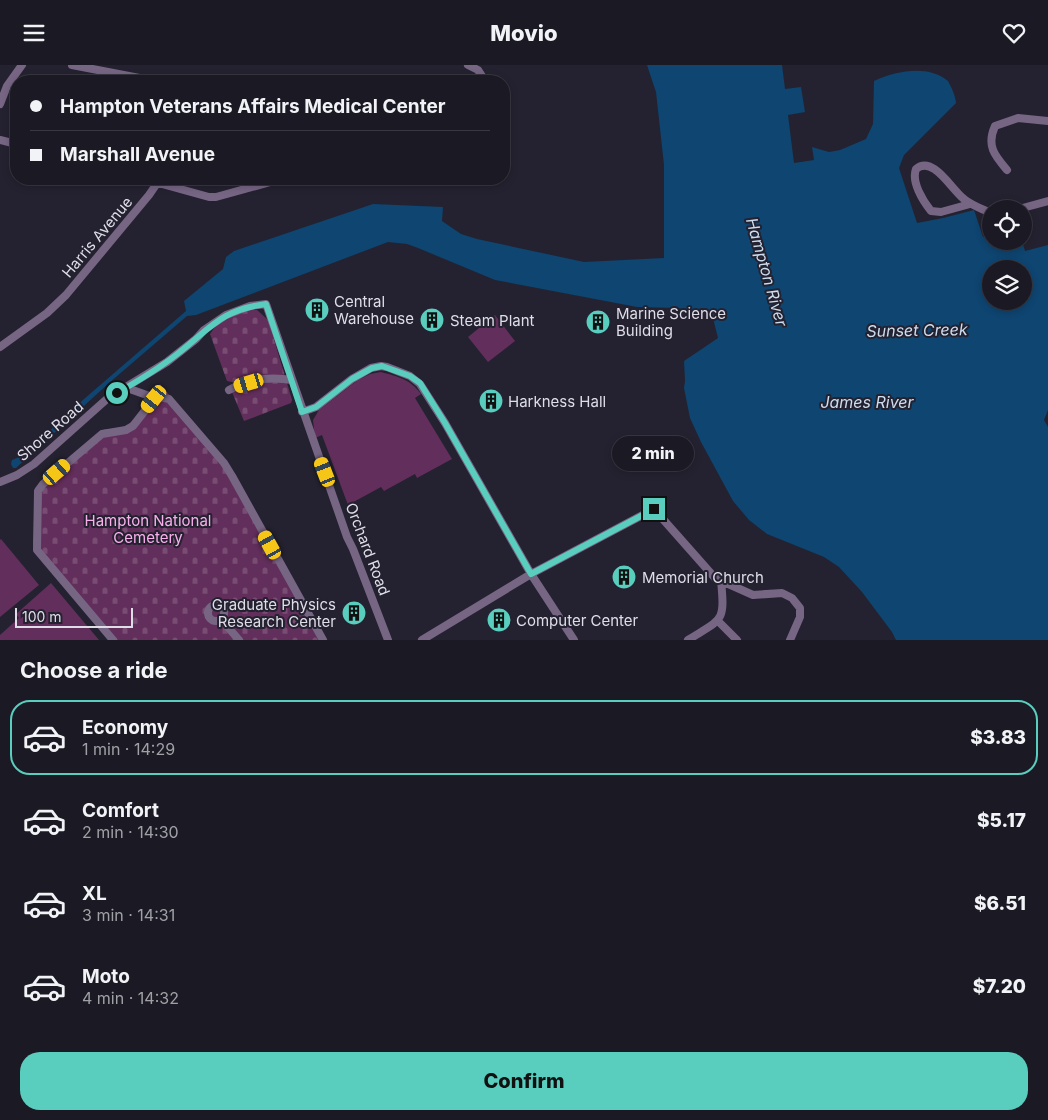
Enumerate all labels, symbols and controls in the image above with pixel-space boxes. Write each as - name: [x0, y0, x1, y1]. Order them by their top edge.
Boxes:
- icon: menu: [20, 19, 48, 47]
- icon: heart: [1000, 19, 1028, 47]
- text: Movio: [490, 20, 558, 46]
- text: Hampton Veterans Affairs Medical Center: [60, 95, 445, 118]
- text: Marshall Avenue: [60, 143, 215, 166]
- street label: Harris Avenue: [58, 193, 136, 281]
- map controls: [982, 200, 1032, 310]
- button: locate: [982, 200, 1032, 250]
- water label: Hampton River: [742, 215, 792, 330]
- button: layers: [982, 260, 1032, 310]
- place label: Central Warehouse: [334, 292, 414, 328]
- building icon: Central Warehouse: [304, 297, 330, 323]
- place label: Marine Science Building: [616, 304, 726, 340]
- building icon: Steam Plant: [419, 307, 445, 333]
- building icon: Marine Science Building: [585, 309, 611, 335]
- place label: Steam Plant: [450, 311, 535, 330]
- water label: Sunset Creek: [866, 319, 968, 341]
- car: [232, 371, 265, 395]
- route start: [106, 382, 128, 404]
- car: [138, 383, 169, 415]
- building icon: Harkness Hall: [478, 388, 504, 414]
- place label: Harkness Hall: [508, 392, 606, 411]
- water label: James River: [820, 392, 915, 412]
- street label: Shore Road: [13, 397, 87, 465]
- callout: 2 min: [613, 437, 695, 471]
- text: 2 min: [631, 443, 675, 463]
- car: [312, 455, 337, 489]
- car: [40, 456, 73, 488]
- route end: [643, 498, 665, 520]
- street label: Orchard Road: [342, 500, 394, 598]
- park label: Hampton National Cemetery: [85, 511, 211, 547]
- car: [256, 528, 283, 562]
- building icon: Memorial Church: [611, 564, 637, 590]
- place label: Memorial Church: [642, 568, 764, 587]
- place label: Graduate Physics Research Center: [212, 595, 336, 631]
- building icon: Graduate Physics Research Center: [341, 600, 367, 626]
- scale bar: [15, 605, 132, 628]
- building icon: Computer Center: [486, 607, 512, 633]
- text: 100 m: [22, 608, 62, 625]
- place label: Computer Center: [516, 611, 639, 630]
- text: Choose a ride: [20, 657, 168, 683]
- icon: car: [22, 715, 67, 760]
- text: Economy: [82, 716, 168, 739]
- text: $3.83: [970, 726, 1026, 749]
- text: 1 min · 14:29: [82, 739, 175, 759]
- icon: car: [22, 798, 67, 843]
- text: Comfort: [82, 799, 159, 822]
- text: $5.17: [977, 809, 1026, 832]
- text: 2 min · 14:30: [82, 822, 179, 842]
- icon: car: [22, 881, 67, 926]
- text: XL: [82, 882, 107, 905]
- text: $6.51: [974, 892, 1026, 915]
- text: 3 min · 14:31: [82, 905, 175, 925]
- icon: car: [22, 964, 67, 1009]
- text: Moto: [82, 965, 130, 988]
- text: $7.20: [973, 975, 1026, 998]
- text: 4 min · 14:32: [82, 988, 179, 1008]
- button: Confirm: [20, 1052, 1028, 1110]

